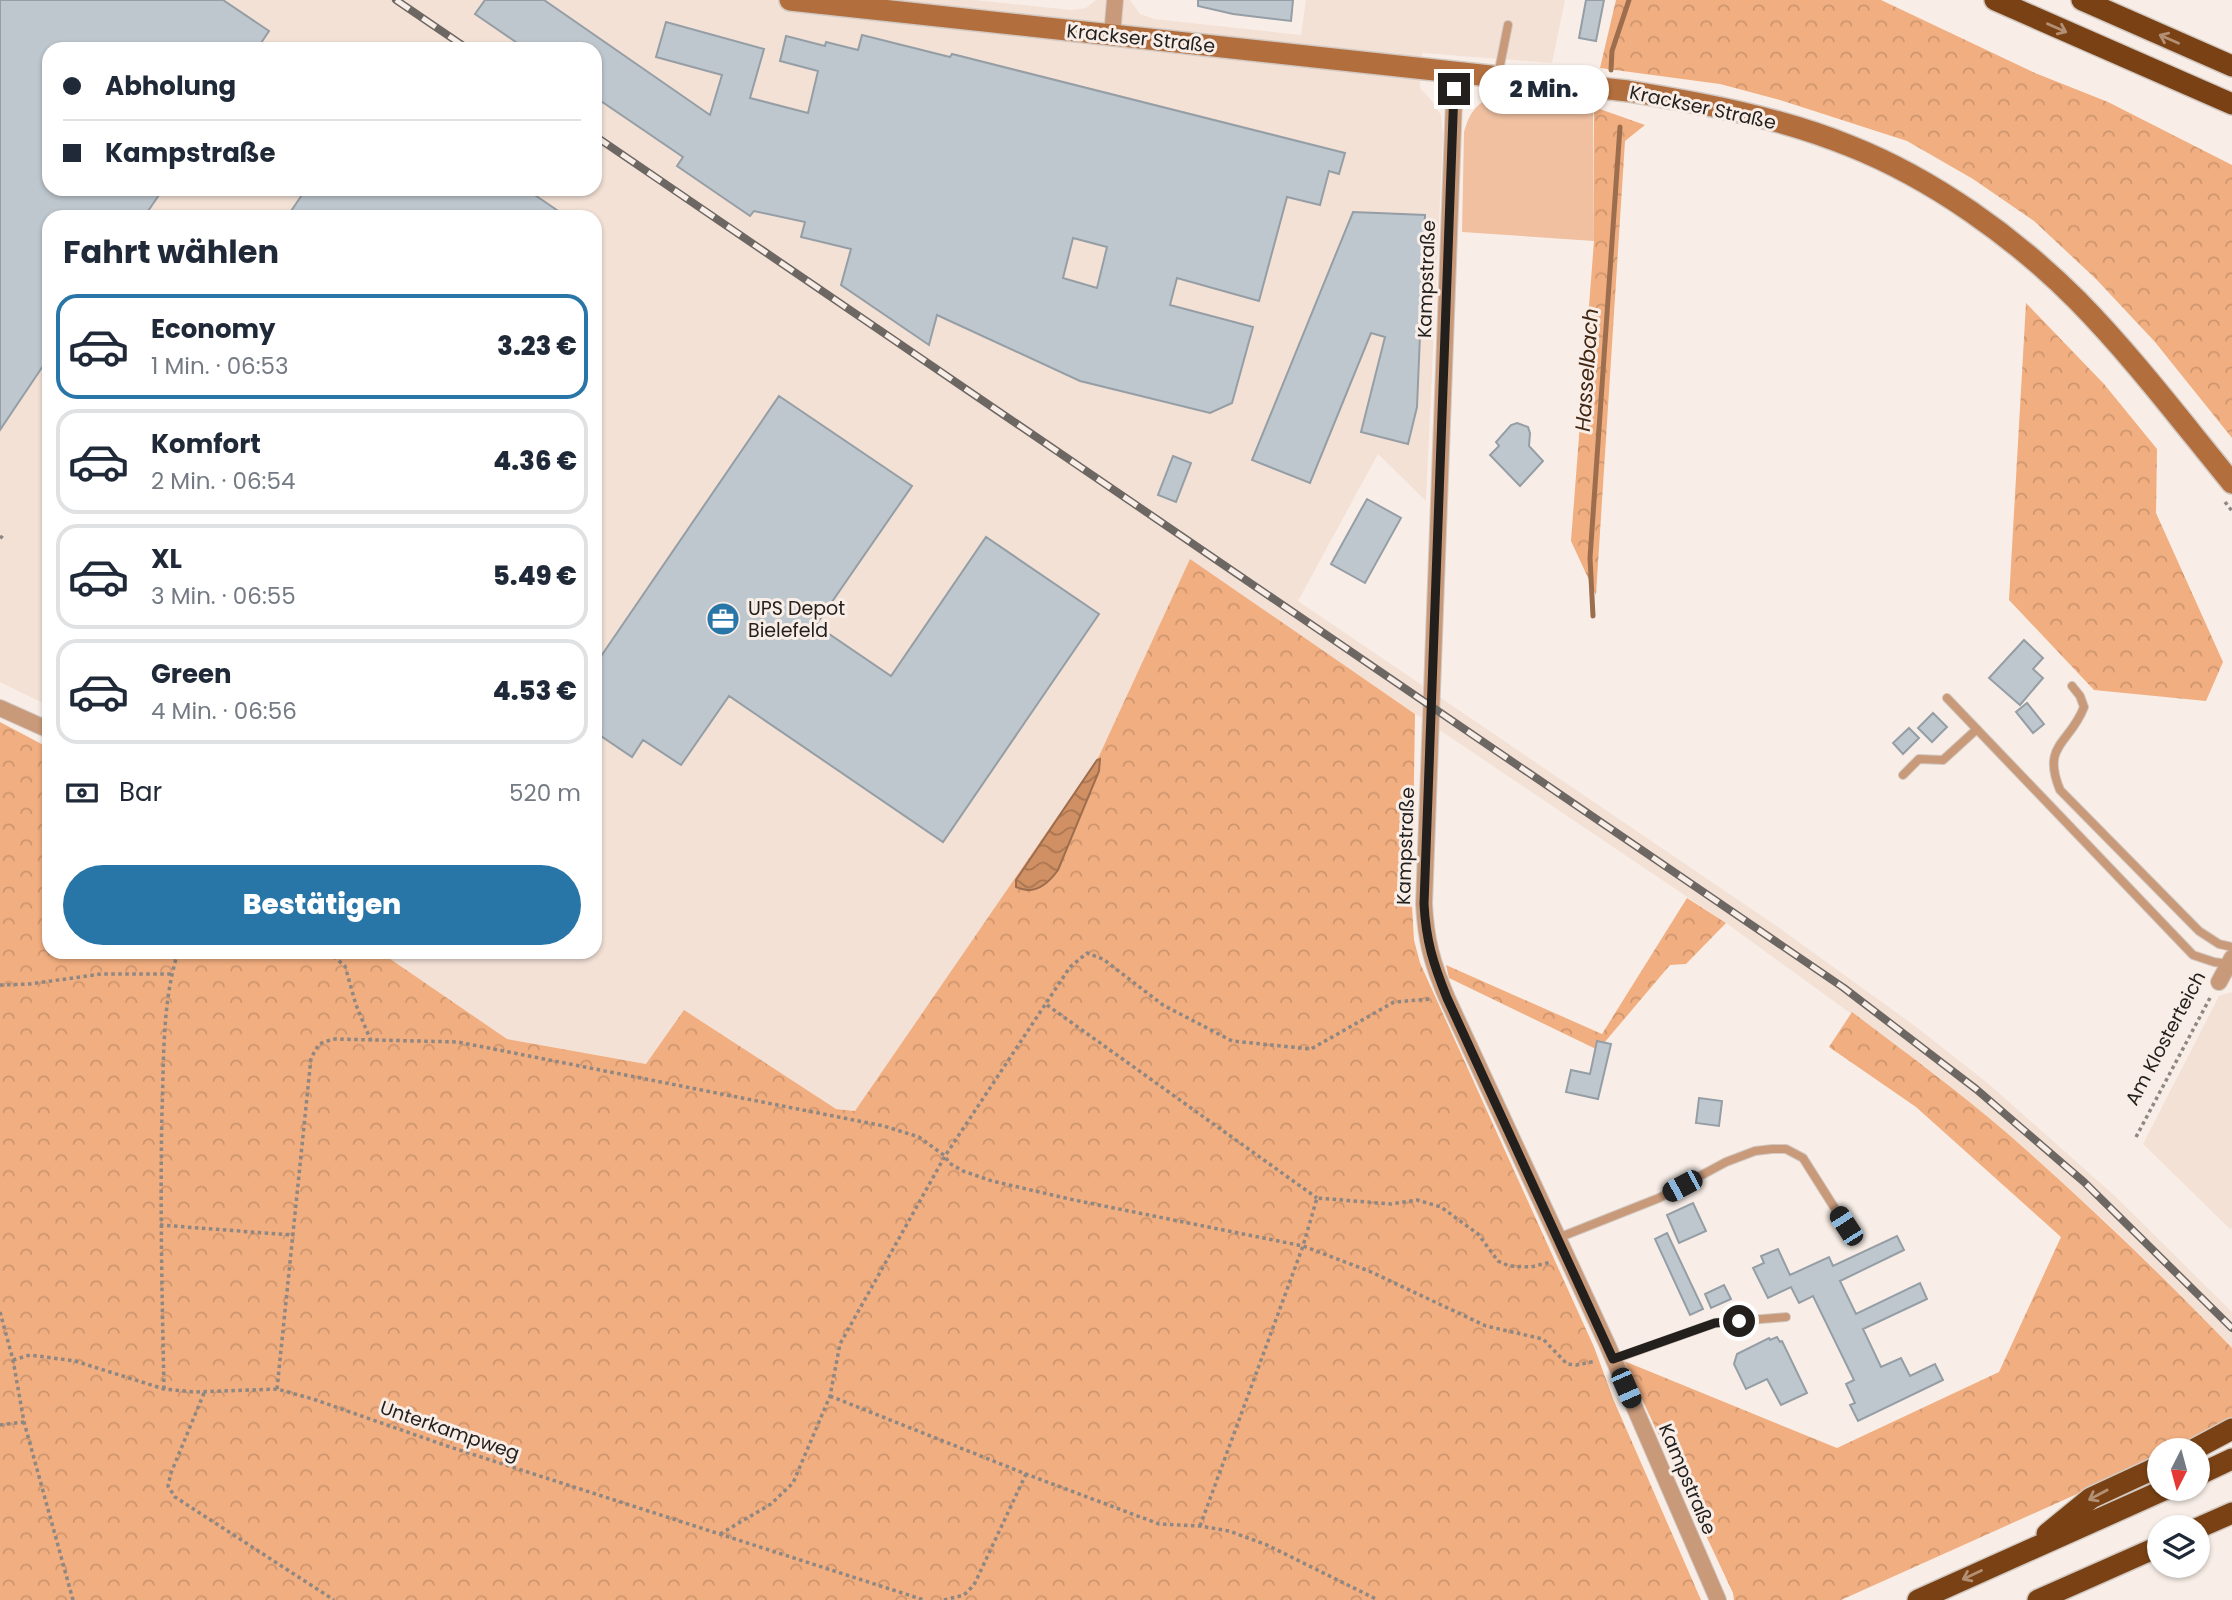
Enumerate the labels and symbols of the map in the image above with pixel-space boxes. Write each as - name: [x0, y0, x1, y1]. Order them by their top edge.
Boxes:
- street label: Krackser Straße: [1065, 17, 1217, 60]
- one-way arrow: [2046, 22, 2067, 35]
- one-way arrow: [2159, 32, 2180, 45]
- callout: 2 Min.: [1478, 64, 1608, 114]
- route end: [1438, 73, 1470, 105]
- street label: Krackser Straße: [1627, 79, 1779, 136]
- street label: Kampstraße: [1411, 220, 1442, 339]
- water label: Hasselbach: [1568, 307, 1605, 433]
- place label: UPS Depot Bielefeld: [748, 595, 845, 644]
- office icon: UPS Depot Bielefeld: [704, 600, 742, 638]
- street label: Kampstraße: [1390, 787, 1421, 906]
- street label: Am Klosterteich: [2119, 966, 2212, 1110]
- car: [1659, 1167, 1706, 1205]
- car: [1826, 1203, 1867, 1249]
- route start: [1723, 1305, 1755, 1337]
- car: [1608, 1365, 1645, 1411]
- street label: Unterkampweg: [376, 1394, 523, 1467]
- street label: Kampstraße: [1652, 1420, 1723, 1539]
- north arrow: [2147, 1438, 2210, 1502]
- one-way arrow: [2088, 1489, 2109, 1503]
- one-way arrow: [1962, 1569, 1983, 1582]

